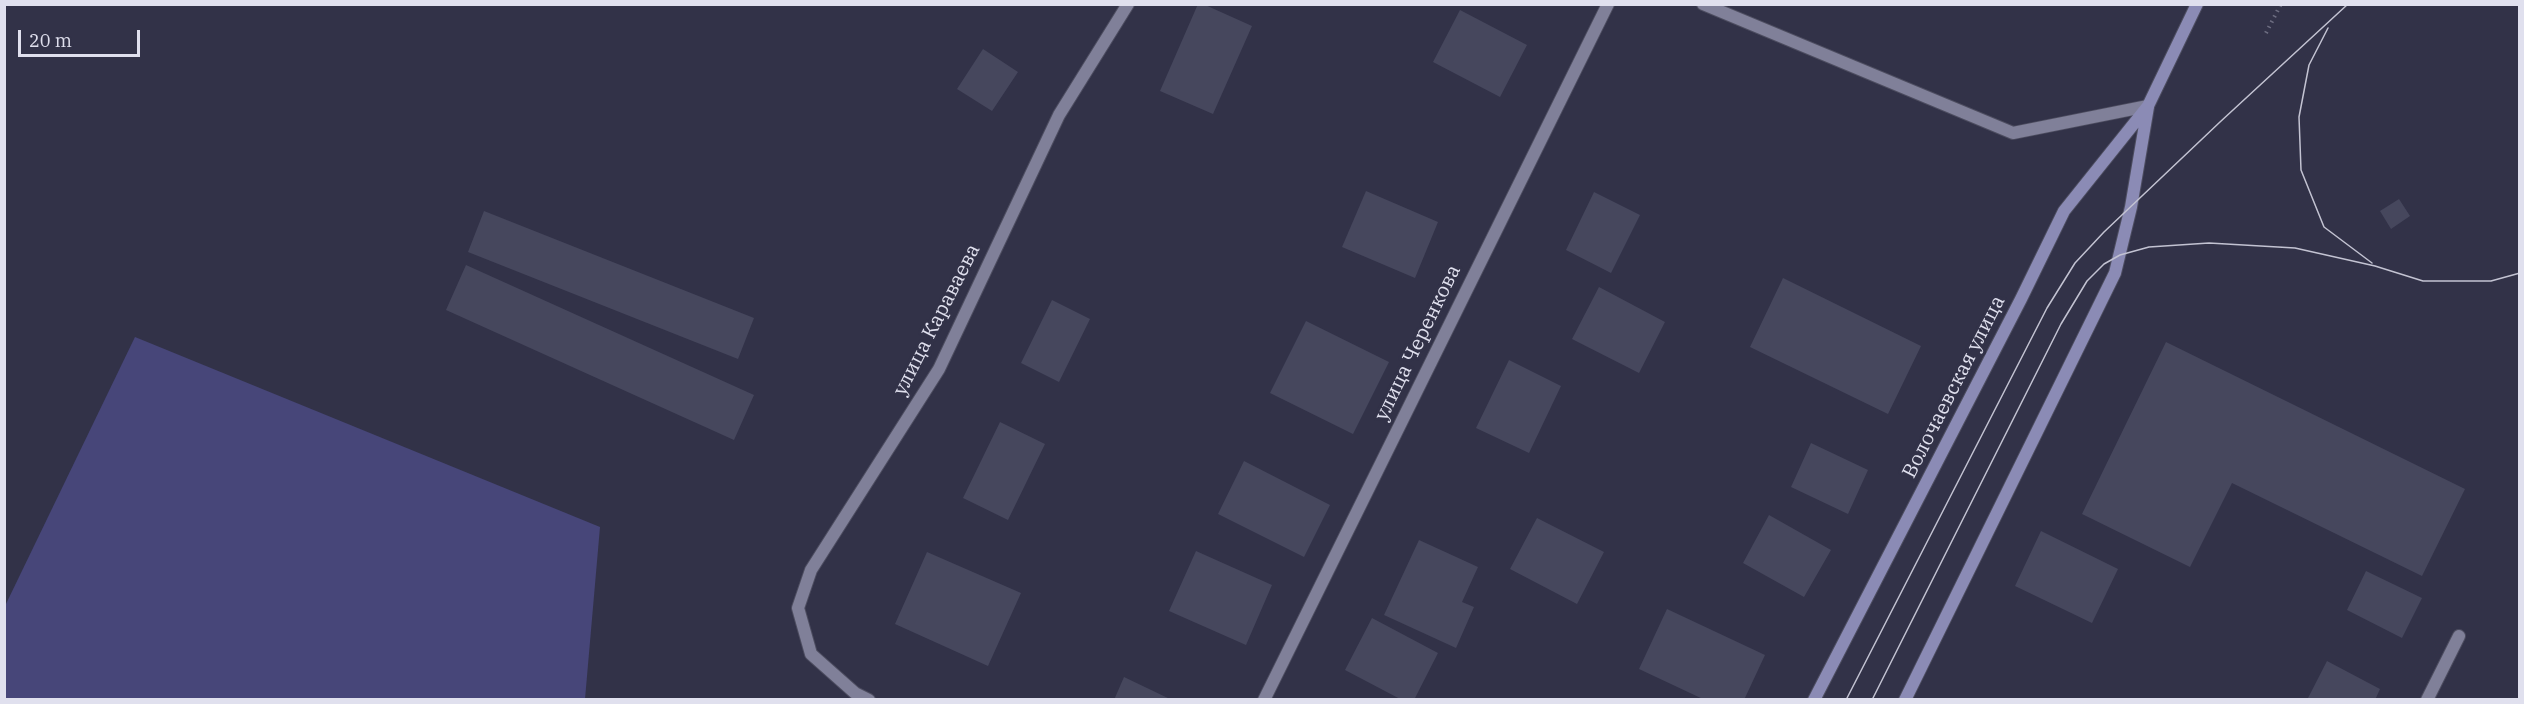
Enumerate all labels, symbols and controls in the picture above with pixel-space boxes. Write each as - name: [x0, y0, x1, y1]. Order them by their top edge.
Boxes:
- scale bar: [21, 18, 142, 56]
- text: 20 m: [29, 29, 72, 52]
- street label: улица Караваева: [888, 240, 986, 400]
- street label: улица Черенкова: [1370, 261, 1466, 425]
- street label: Волочаевская улица: [1898, 292, 2010, 482]

